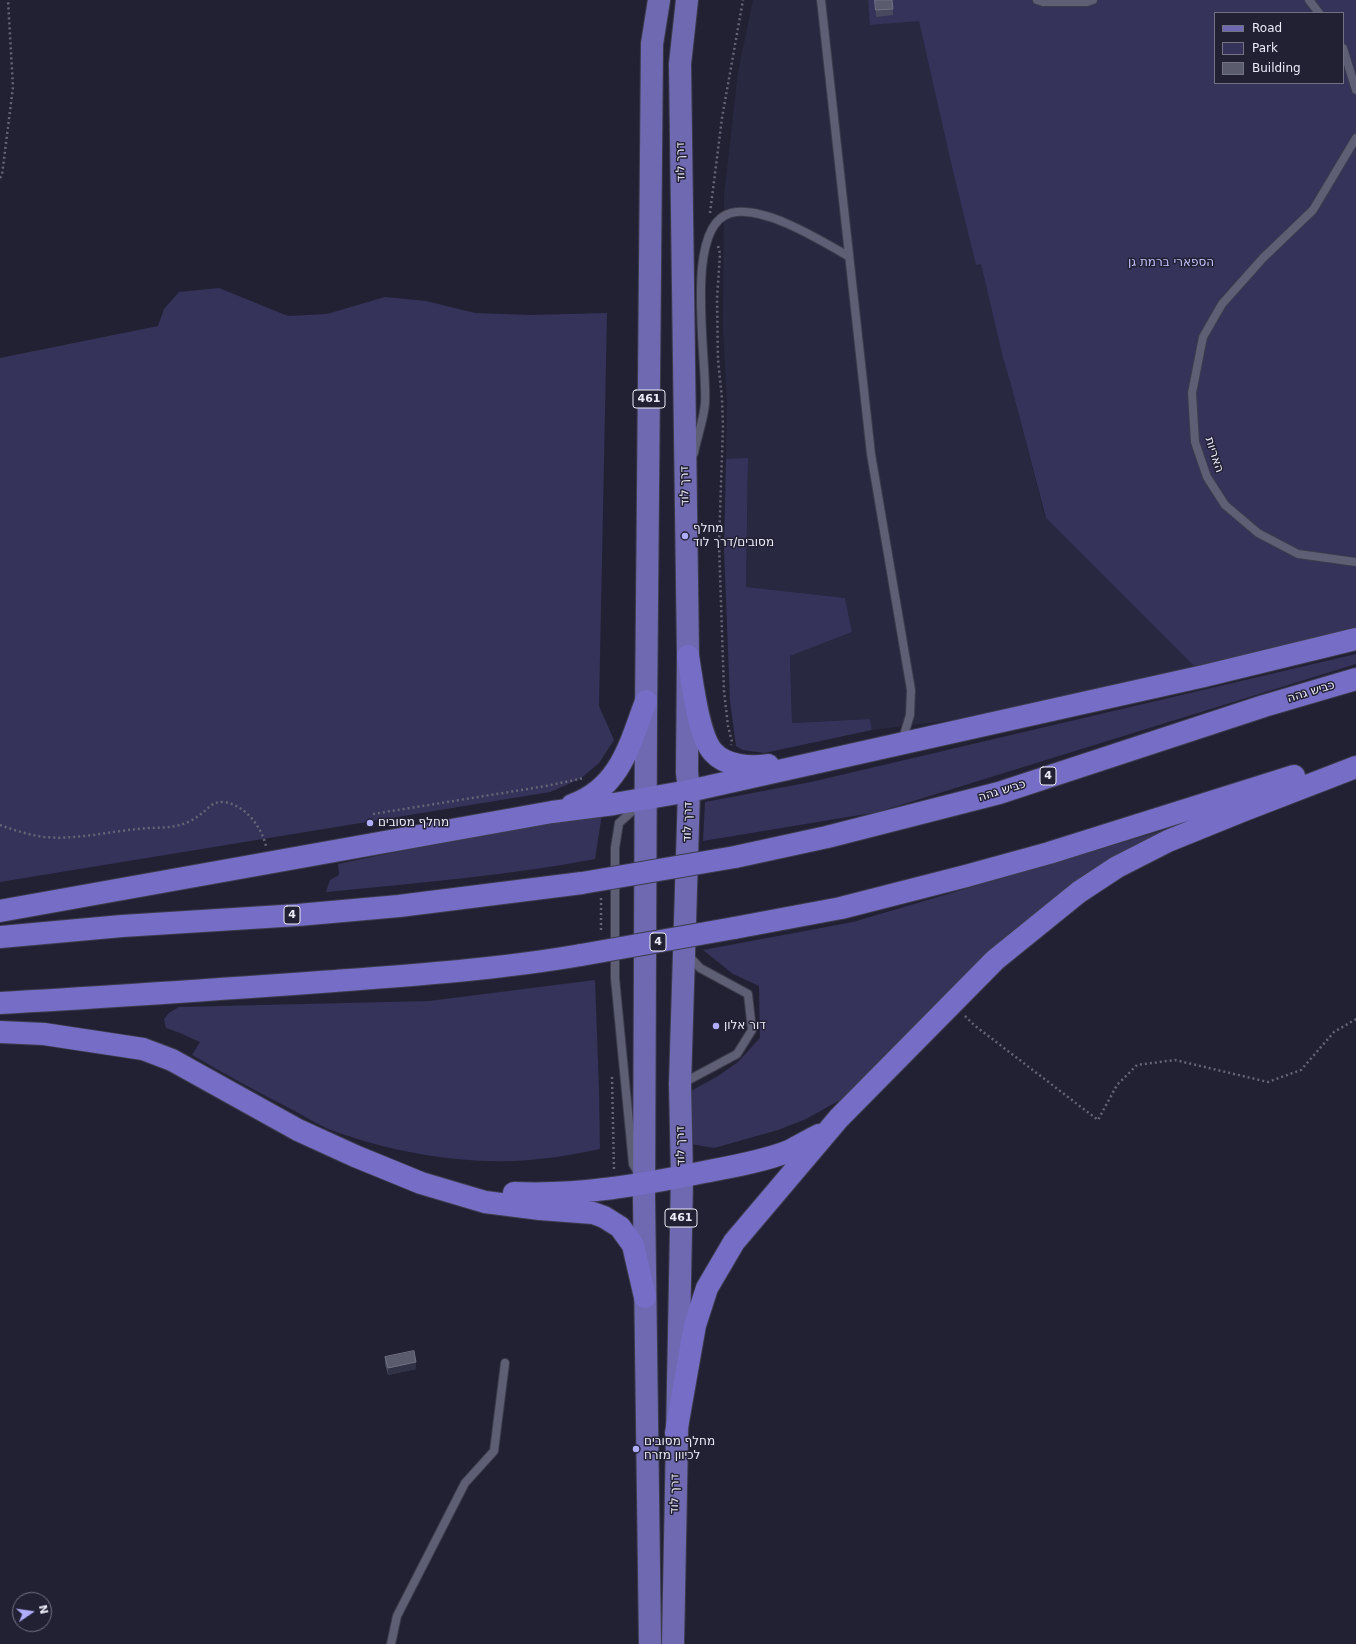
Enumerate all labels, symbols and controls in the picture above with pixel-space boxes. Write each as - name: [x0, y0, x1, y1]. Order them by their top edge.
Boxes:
- legend: [1214, 12, 1344, 84]
- text: Road: [1252, 21, 1282, 35]
- text: Park: [1252, 41, 1278, 55]
- text: Building: [1252, 61, 1301, 75]
- street label: דרך לוד: [673, 142, 689, 182]
- park label: הספארי ברמת גן: [1128, 256, 1214, 270]
- road number: 461: [633, 390, 665, 408]
- street label: האריות: [1202, 435, 1226, 475]
- street label: דרך לוד: [677, 466, 693, 506]
- place label: מחלף מסובים/דרך לוד: [693, 522, 774, 550]
- marker: מחלף מסובים/דרך לוד: [680, 531, 690, 541]
- street label: כביש גהה: [1286, 678, 1336, 706]
- road number: 4: [1040, 767, 1056, 785]
- street label: כביש גהה: [977, 777, 1027, 805]
- street label: דרך לוד: [680, 802, 696, 842]
- place label: מחלף מסובים: [378, 816, 449, 830]
- marker: מחלף מסובים: [365, 818, 375, 828]
- road number: 4: [284, 906, 300, 924]
- road number: 4: [650, 933, 666, 951]
- place label: דור אלון: [724, 1019, 766, 1033]
- marker: דור אלון: [711, 1021, 721, 1031]
- street label: דרך לוד: [673, 1126, 689, 1166]
- road number: 461: [665, 1209, 697, 1227]
- place label: מחלף מסובים לכיוון מזרח: [644, 1435, 715, 1463]
- marker: מחלף מסובים לכיוון מזרח: [631, 1444, 641, 1454]
- street label: דרך לוד: [667, 1474, 683, 1514]
- north arrow: [12, 1592, 52, 1632]
- text: N: [36, 1603, 51, 1615]

